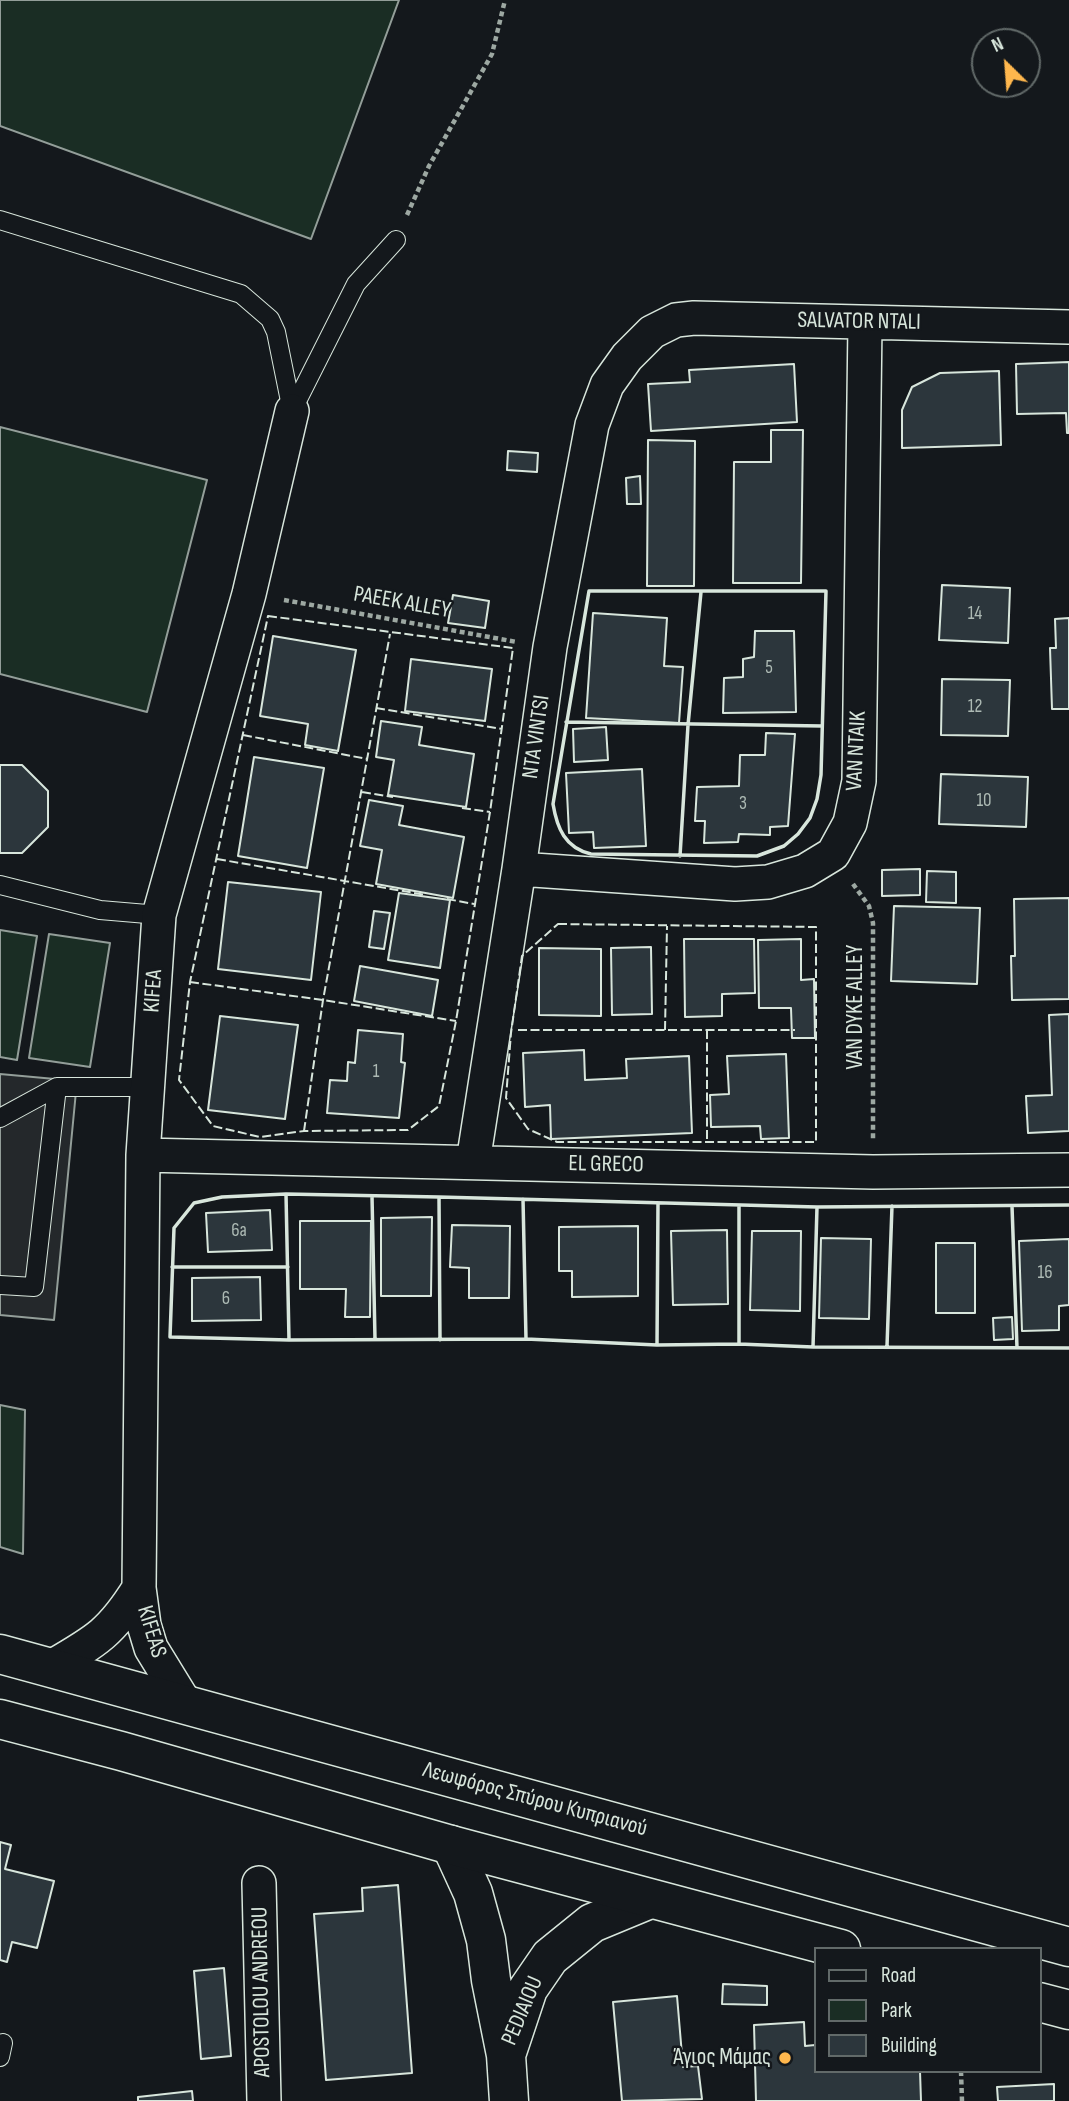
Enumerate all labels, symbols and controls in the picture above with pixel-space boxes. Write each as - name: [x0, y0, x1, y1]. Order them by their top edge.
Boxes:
- north arrow: [971, 28, 1041, 98]
- text: N: [988, 33, 1007, 58]
- street label: SALVATOR NTALI: [797, 307, 921, 337]
- street label: PAEEK ALLEY: [351, 581, 453, 625]
- house number: 14: [968, 603, 982, 625]
- house number: 5: [765, 657, 773, 679]
- street label: NTA VINTSI: [517, 693, 557, 781]
- house number: 12: [968, 696, 982, 718]
- street label: VAN NTAIK: [841, 710, 873, 792]
- house number: 10: [976, 790, 992, 812]
- house number: 3: [739, 793, 747, 815]
- street label: VAN DYKE ALLEY: [842, 945, 870, 1069]
- street label: KIFEA: [139, 969, 169, 1013]
- house number: 1: [373, 1061, 379, 1083]
- street label: EL GRECO: [568, 1151, 644, 1179]
- house number: 6a: [231, 1220, 247, 1242]
- house number: 16: [1038, 1262, 1052, 1284]
- house number: 6: [222, 1288, 230, 1310]
- street label: KIFEAS: [130, 1603, 172, 1661]
- street label: Λεωφόρος Σπύρου Κυπριανού: [420, 1757, 650, 1843]
- street label: APOSTOLOU ANDREOU: [247, 1906, 277, 2078]
- legend: [814, 1947, 1041, 2073]
- text: Road: [881, 1963, 916, 1988]
- street label: PEDIAIOU: [496, 1972, 550, 2050]
- text: Park: [881, 1998, 912, 2023]
- text: Building: [881, 2033, 937, 2058]
- place label: Άγιος Μάμας: [673, 2044, 771, 2072]
- marker: Άγιος Μάμας: [777, 2050, 793, 2066]

